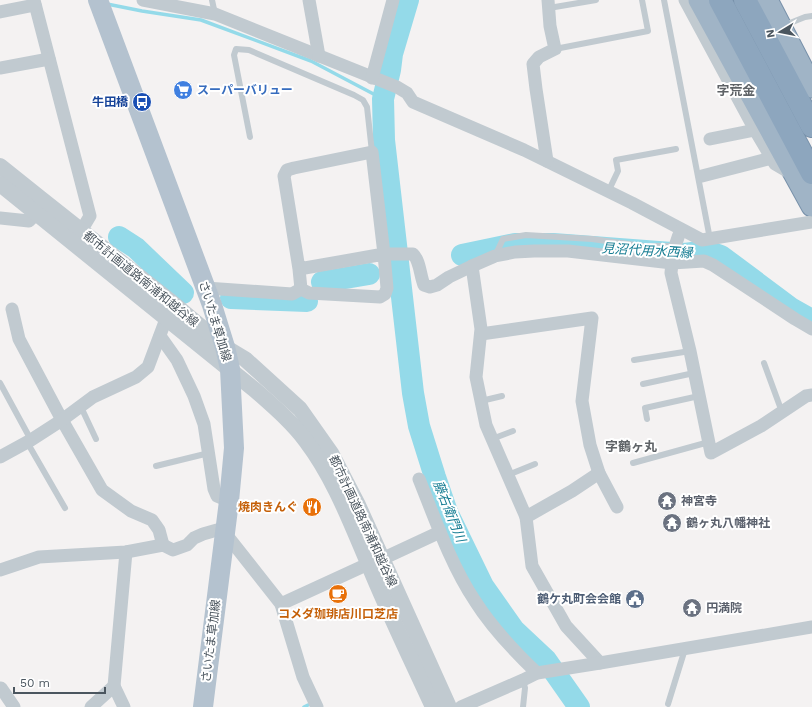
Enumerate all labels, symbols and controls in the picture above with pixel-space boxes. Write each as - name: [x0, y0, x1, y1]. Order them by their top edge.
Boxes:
- north arrow: [760, 12, 800, 52]
- text: N: [764, 29, 778, 39]
- supermarket icon: スーパーバリュー: [172, 79, 194, 101]
- place label: スーパーバリュー: [197, 83, 293, 97]
- district label: 字荒金: [716, 83, 756, 98]
- bus stop icon: 牛田橋: [131, 91, 153, 113]
- place label: 牛田橋: [92, 95, 129, 109]
- street label: 都市計画道路南浦和越谷線: [81, 228, 201, 330]
- water label: 見沼代用水西縁: [601, 241, 695, 260]
- street label: さいたま草加線: [196, 279, 234, 363]
- district label: 字鶴ヶ丸: [605, 439, 657, 454]
- street label: 都市計画道路南浦和越谷線: [326, 453, 400, 589]
- water label: 藤右衛門川: [430, 478, 469, 546]
- temple icon: 神宮寺: [656, 490, 678, 512]
- place label: 神宮寺: [681, 494, 717, 508]
- restaurant icon: 焼肉きんぐ: [301, 496, 323, 518]
- place label: 焼肉きんぐ: [238, 500, 298, 514]
- temple icon: 鶴ヶ丸八幡神社: [661, 512, 683, 534]
- place label: 鶴ヶ丸八幡神社: [686, 516, 770, 530]
- cafe icon: コメダ珈琲店川口芝店: [327, 583, 349, 605]
- public building icon: 鶴ケ丸町会会館: [624, 588, 646, 610]
- place label: 鶴ケ丸町会会館: [537, 592, 621, 606]
- temple icon: 円満院: [681, 597, 703, 619]
- street label: さいたま草加線: [199, 599, 223, 683]
- place label: 円満院: [706, 601, 742, 615]
- place label: コメダ珈琲店川口芝店: [278, 607, 398, 621]
- scale bar: [14, 669, 105, 695]
- text: 50 m: [20, 676, 50, 690]

